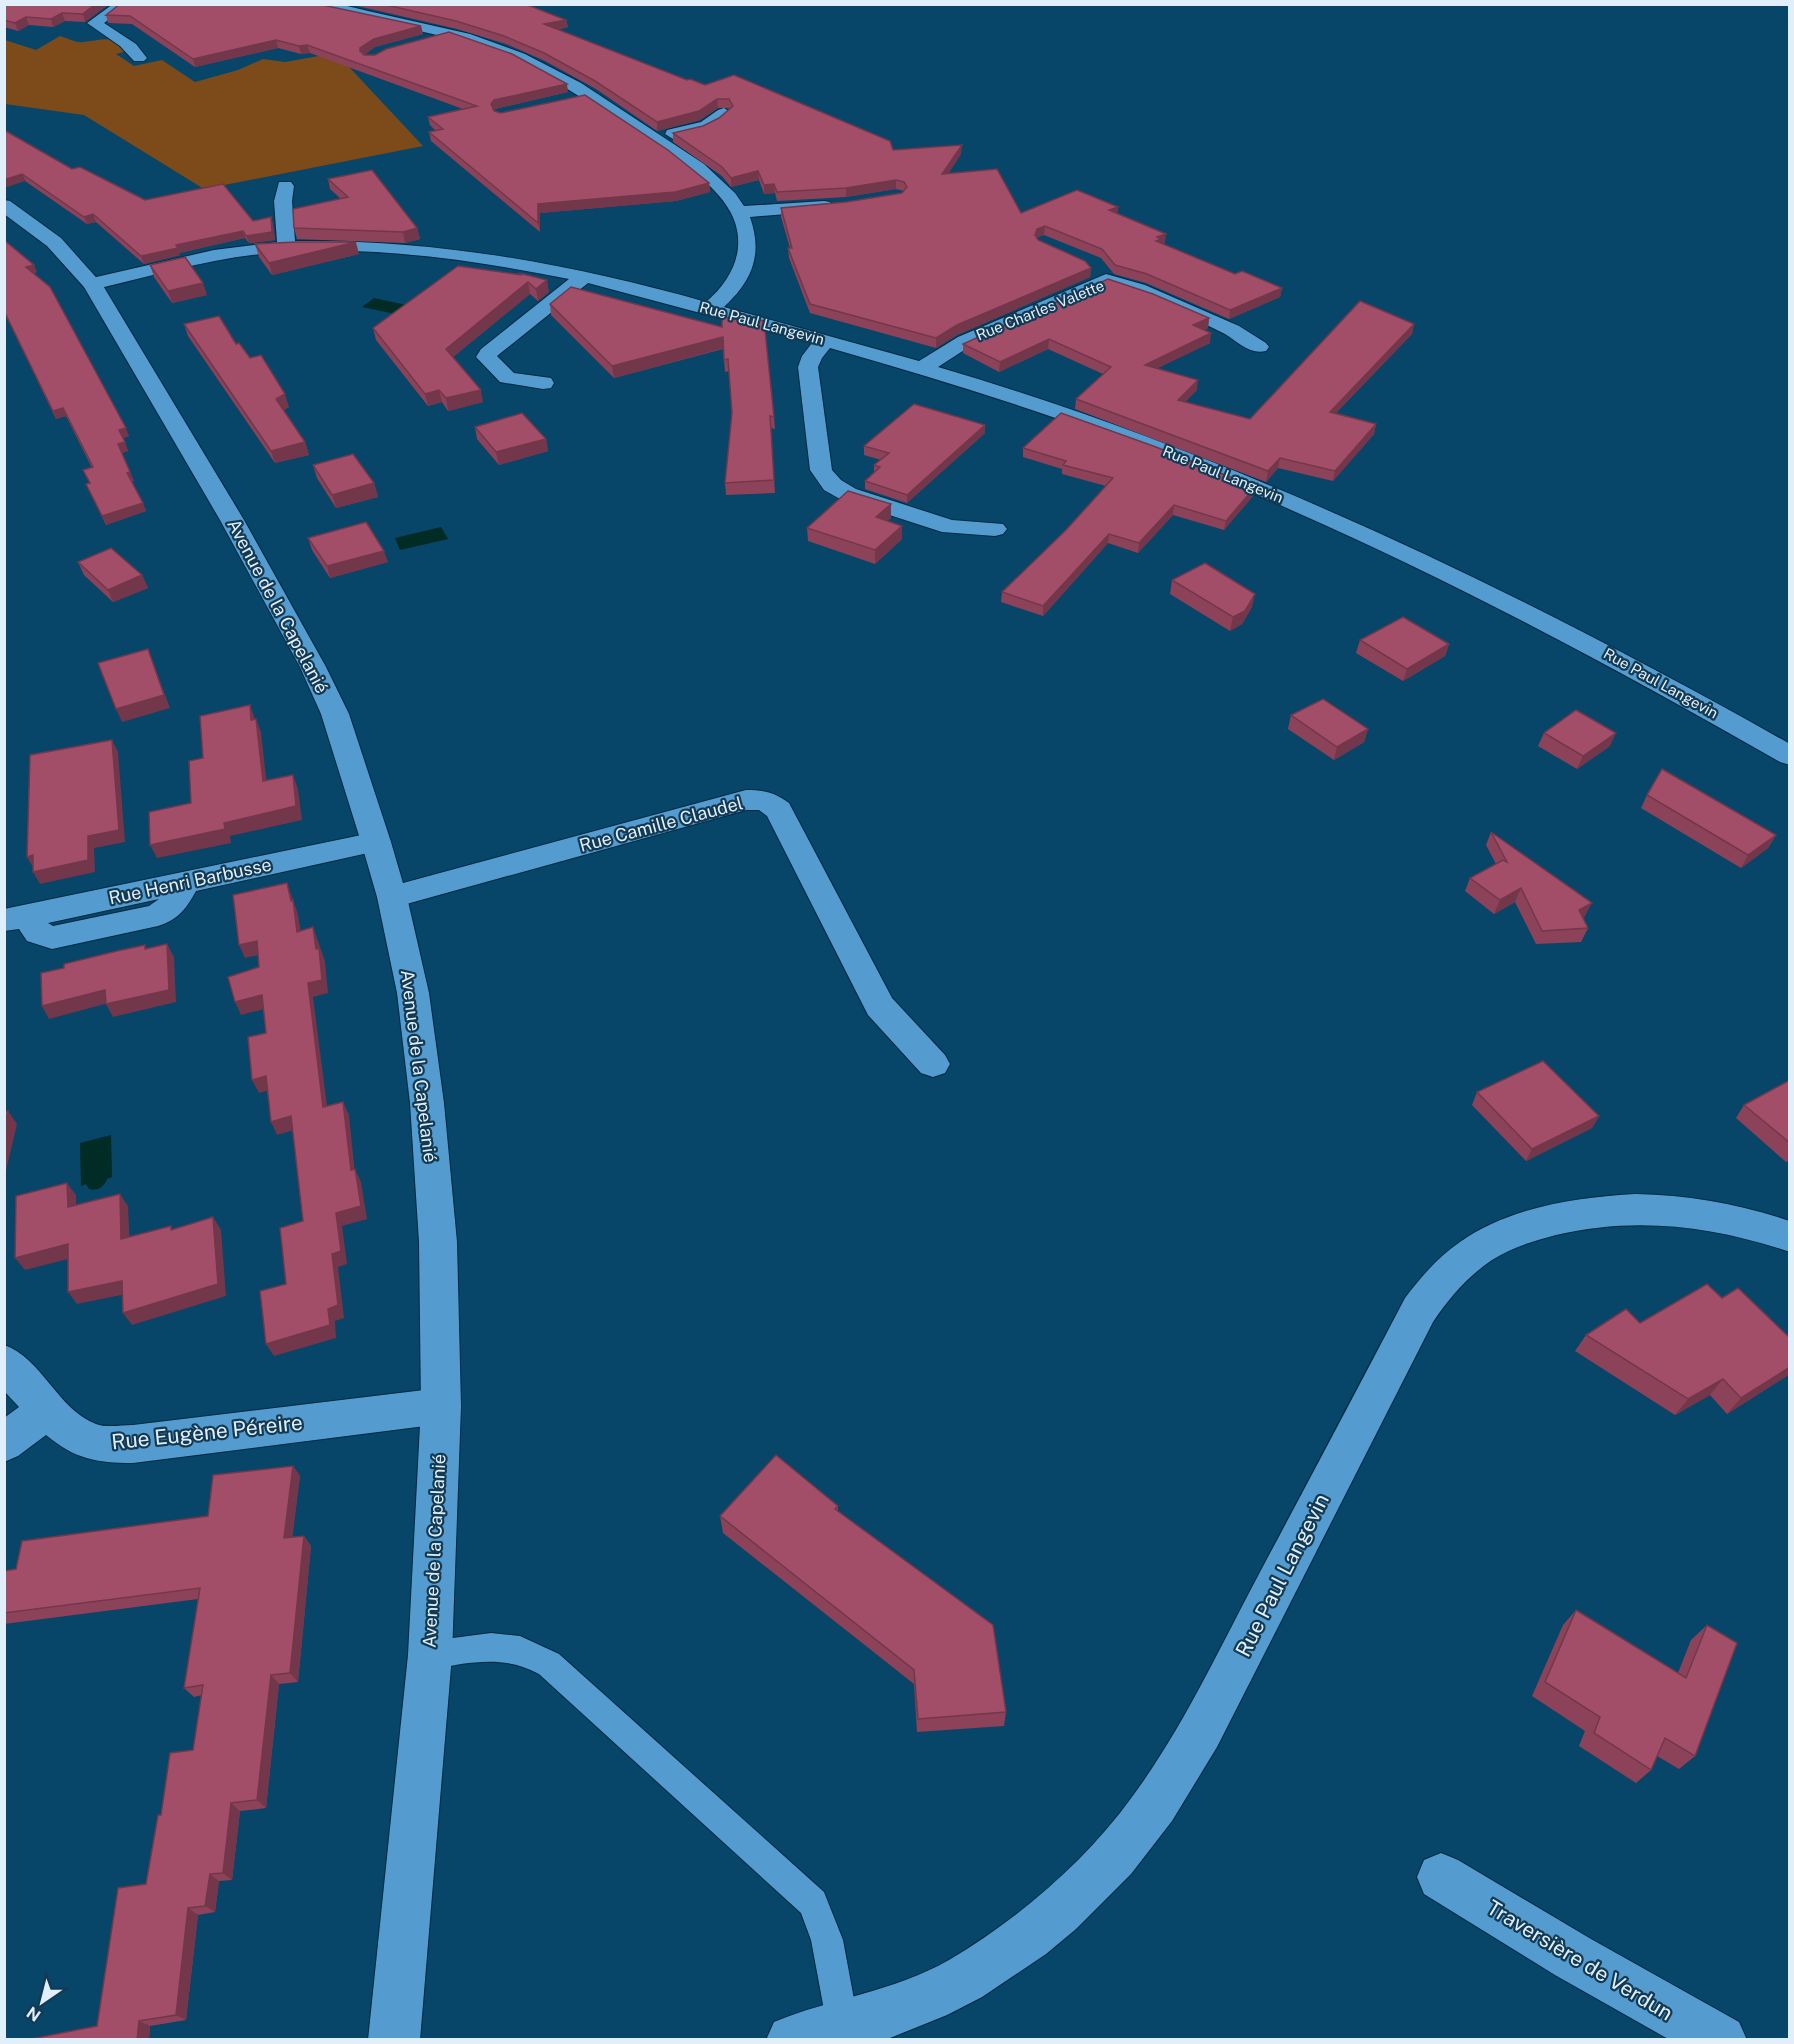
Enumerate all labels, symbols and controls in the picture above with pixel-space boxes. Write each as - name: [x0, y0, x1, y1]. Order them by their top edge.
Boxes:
- street label: Rue Charles Valette: [973, 277, 1107, 343]
- street label: Rue Paul Langevin: [698, 298, 826, 348]
- street label: Rue Paul Langevin: [1160, 442, 1286, 506]
- street label: Avenue de la Capelanié: [223, 515, 333, 697]
- street label: Rue Paul Langevin: [1601, 644, 1721, 722]
- street label: Rue Camille Claudel: [577, 792, 745, 856]
- street label: Rue Henri Barbusse: [107, 854, 273, 908]
- street label: Avenue de la Capelanié: [397, 968, 441, 1164]
- street label: Rue Eugène Péreire: [110, 1410, 304, 1454]
- street label: Avenue de la Capelanié: [418, 1453, 450, 1649]
- street label: Rue Paul Langevin: [1230, 1489, 1334, 1661]
- street label: Traversière de Verdun: [1482, 1895, 1678, 2025]
- north arrow: [12, 1972, 72, 2032]
- text: N: [23, 2003, 44, 2025]

